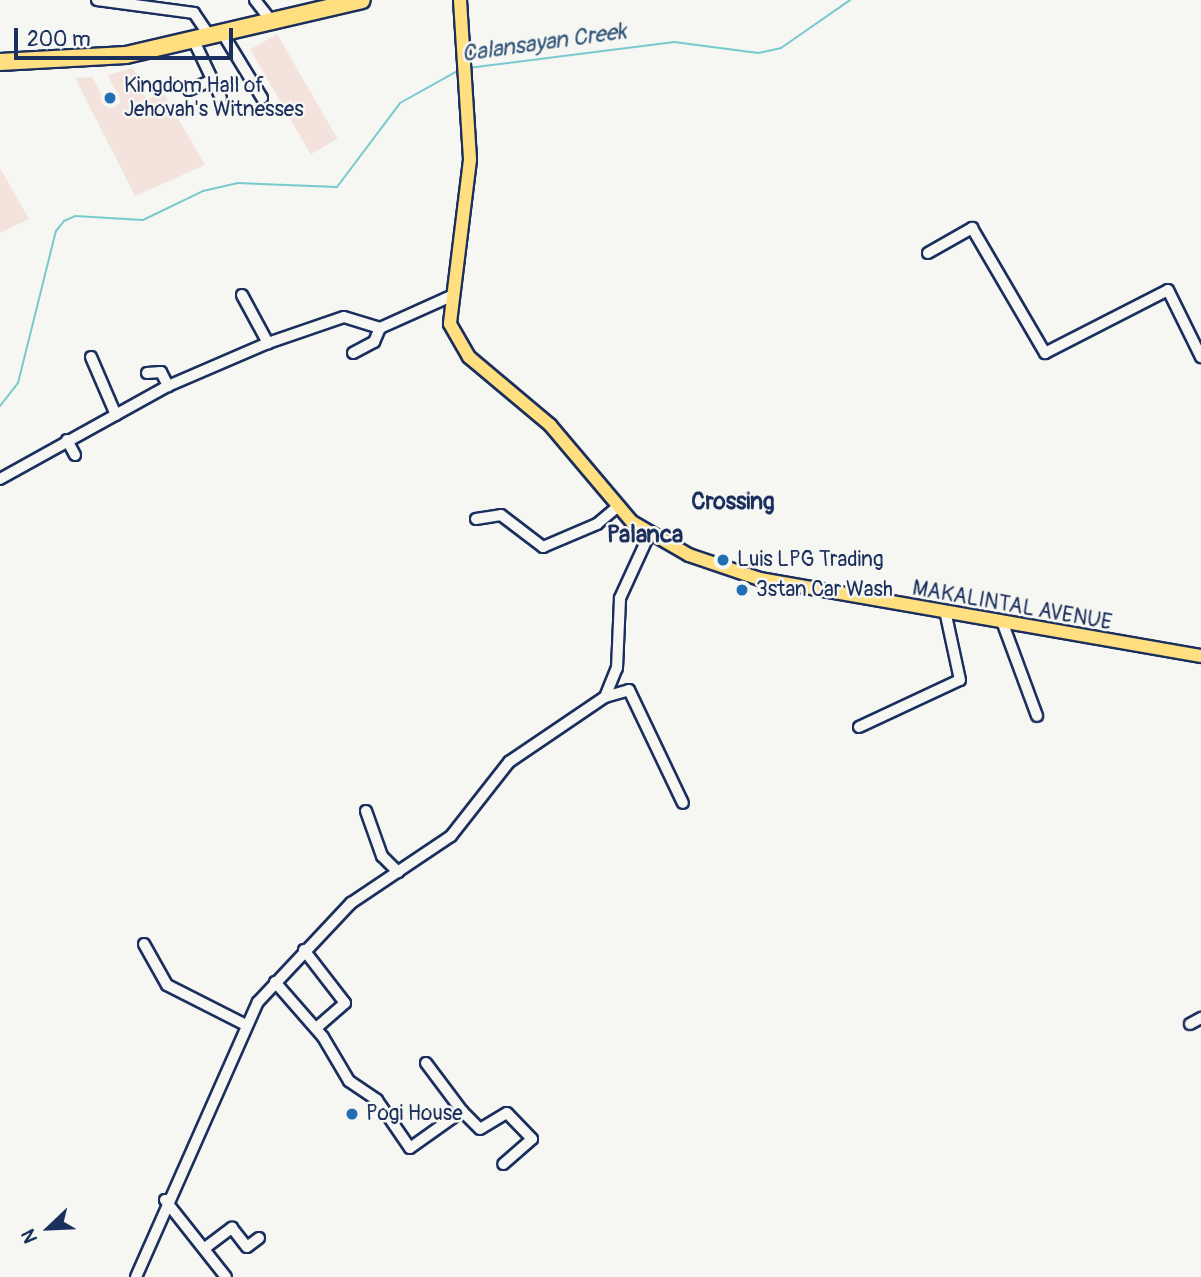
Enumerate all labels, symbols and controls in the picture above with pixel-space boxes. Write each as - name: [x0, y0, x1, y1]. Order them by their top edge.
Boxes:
- scale bar: [18, 14, 236, 58]
- water label: Calansayan Creek: [460, 18, 628, 68]
- text: 200 m: [27, 26, 91, 53]
- place label: Kingdom Hall of Jehovah's Witnesses: [124, 73, 304, 123]
- marker: Kingdom Hall of Jehovah's Witnesses: [102, 90, 118, 106]
- district label: Crossing: [691, 488, 775, 516]
- district label: Palanca: [607, 521, 683, 549]
- place label: Luis LPG Trading: [737, 547, 884, 573]
- marker: Luis LPG Trading: [715, 552, 731, 568]
- street label: MAKALINTAL AVENUE: [910, 576, 1114, 636]
- place label: 3stan Car Wash: [756, 577, 893, 603]
- marker: 3stan Car Wash: [734, 582, 750, 598]
- place label: Pogi House: [366, 1101, 463, 1127]
- marker: Pogi House: [344, 1106, 360, 1122]
- north arrow: [14, 1193, 84, 1263]
- text: N: [16, 1226, 43, 1247]

